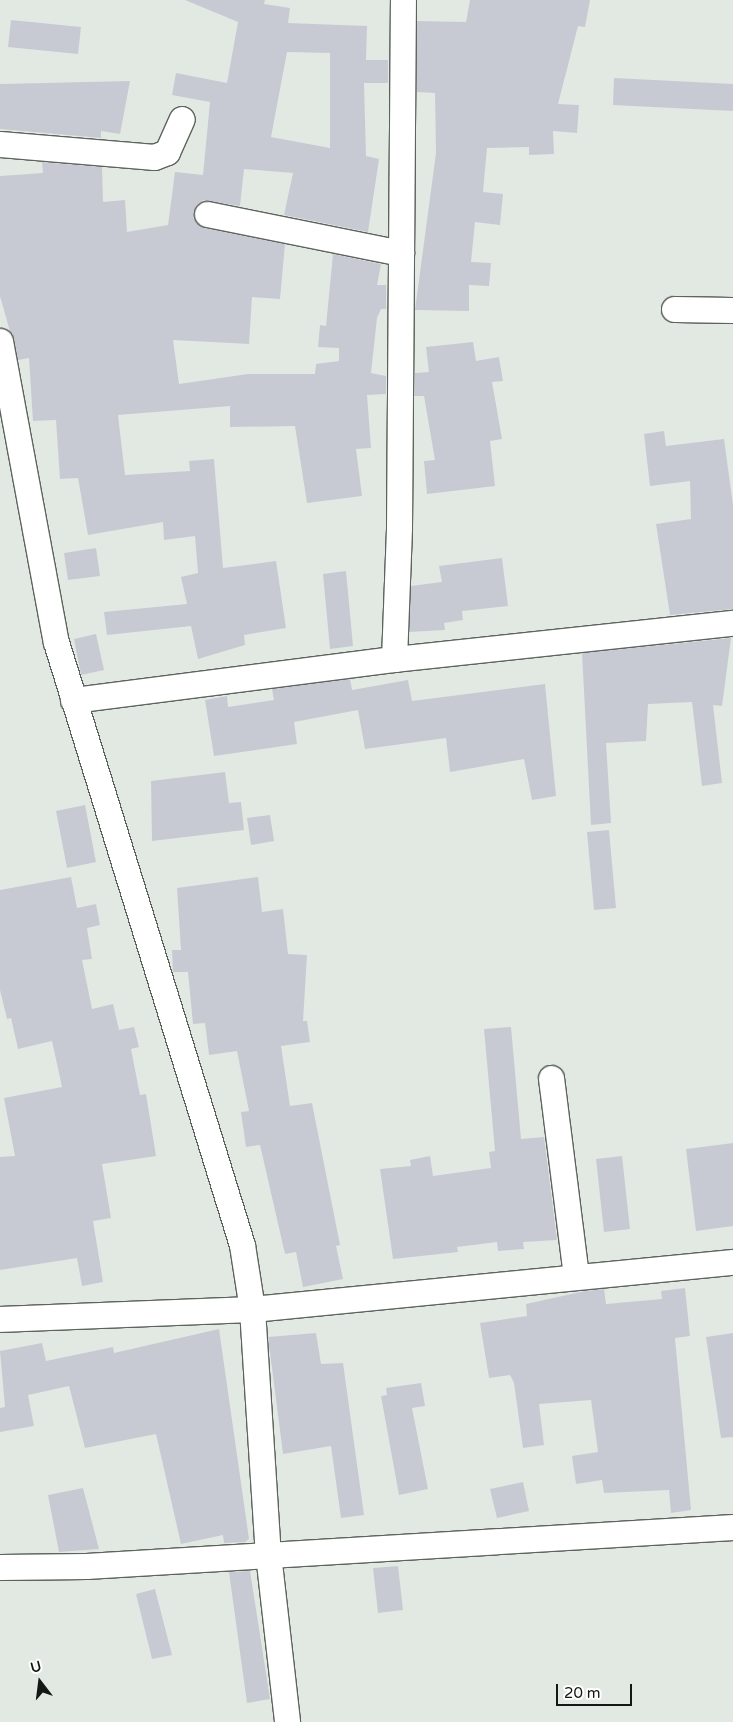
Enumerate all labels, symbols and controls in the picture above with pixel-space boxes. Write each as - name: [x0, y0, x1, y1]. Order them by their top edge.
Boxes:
- north arrow: [15, 1657, 65, 1707]
- text: U: [29, 1657, 43, 1677]
- scale bar: [558, 1674, 634, 1706]
- text: 20 m: [564, 1684, 601, 1702]

